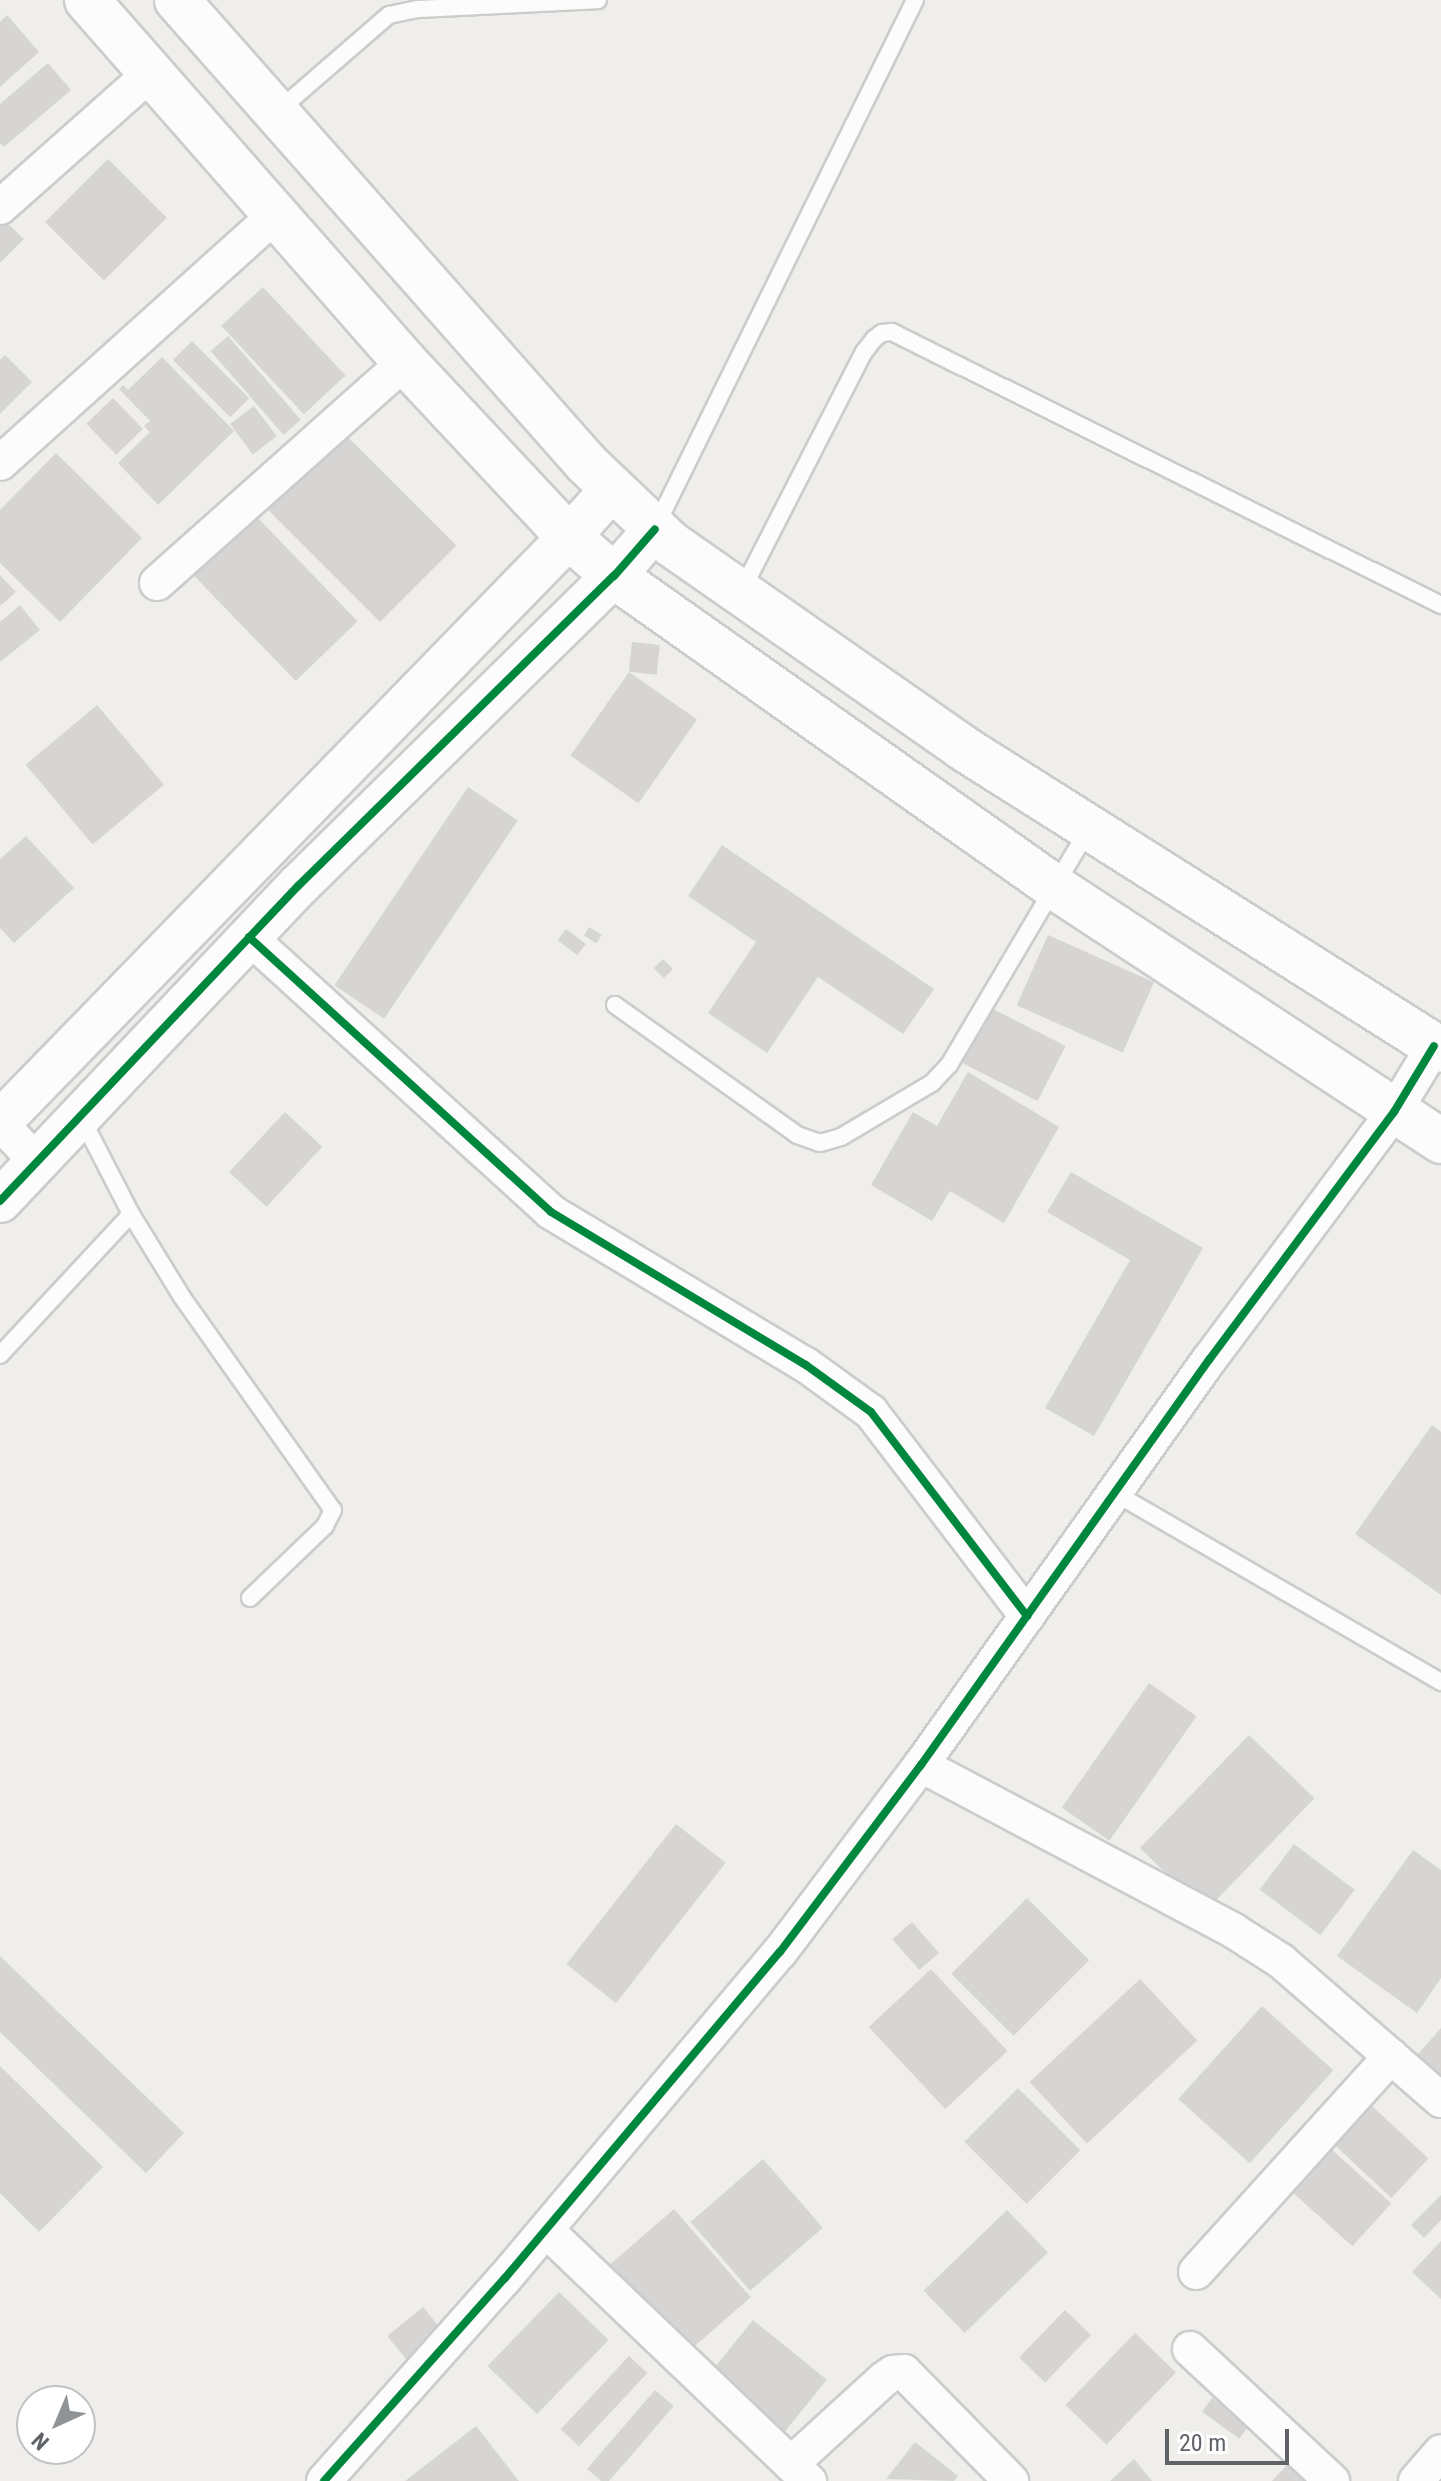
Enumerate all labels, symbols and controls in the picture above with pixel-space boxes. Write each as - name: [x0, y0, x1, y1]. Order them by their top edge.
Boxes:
- north arrow: [16, 2385, 96, 2465]
- scale bar: [1169, 2413, 1293, 2463]
- text: N: [27, 2428, 54, 2455]
- text: 20 m: [1179, 2429, 1226, 2457]

